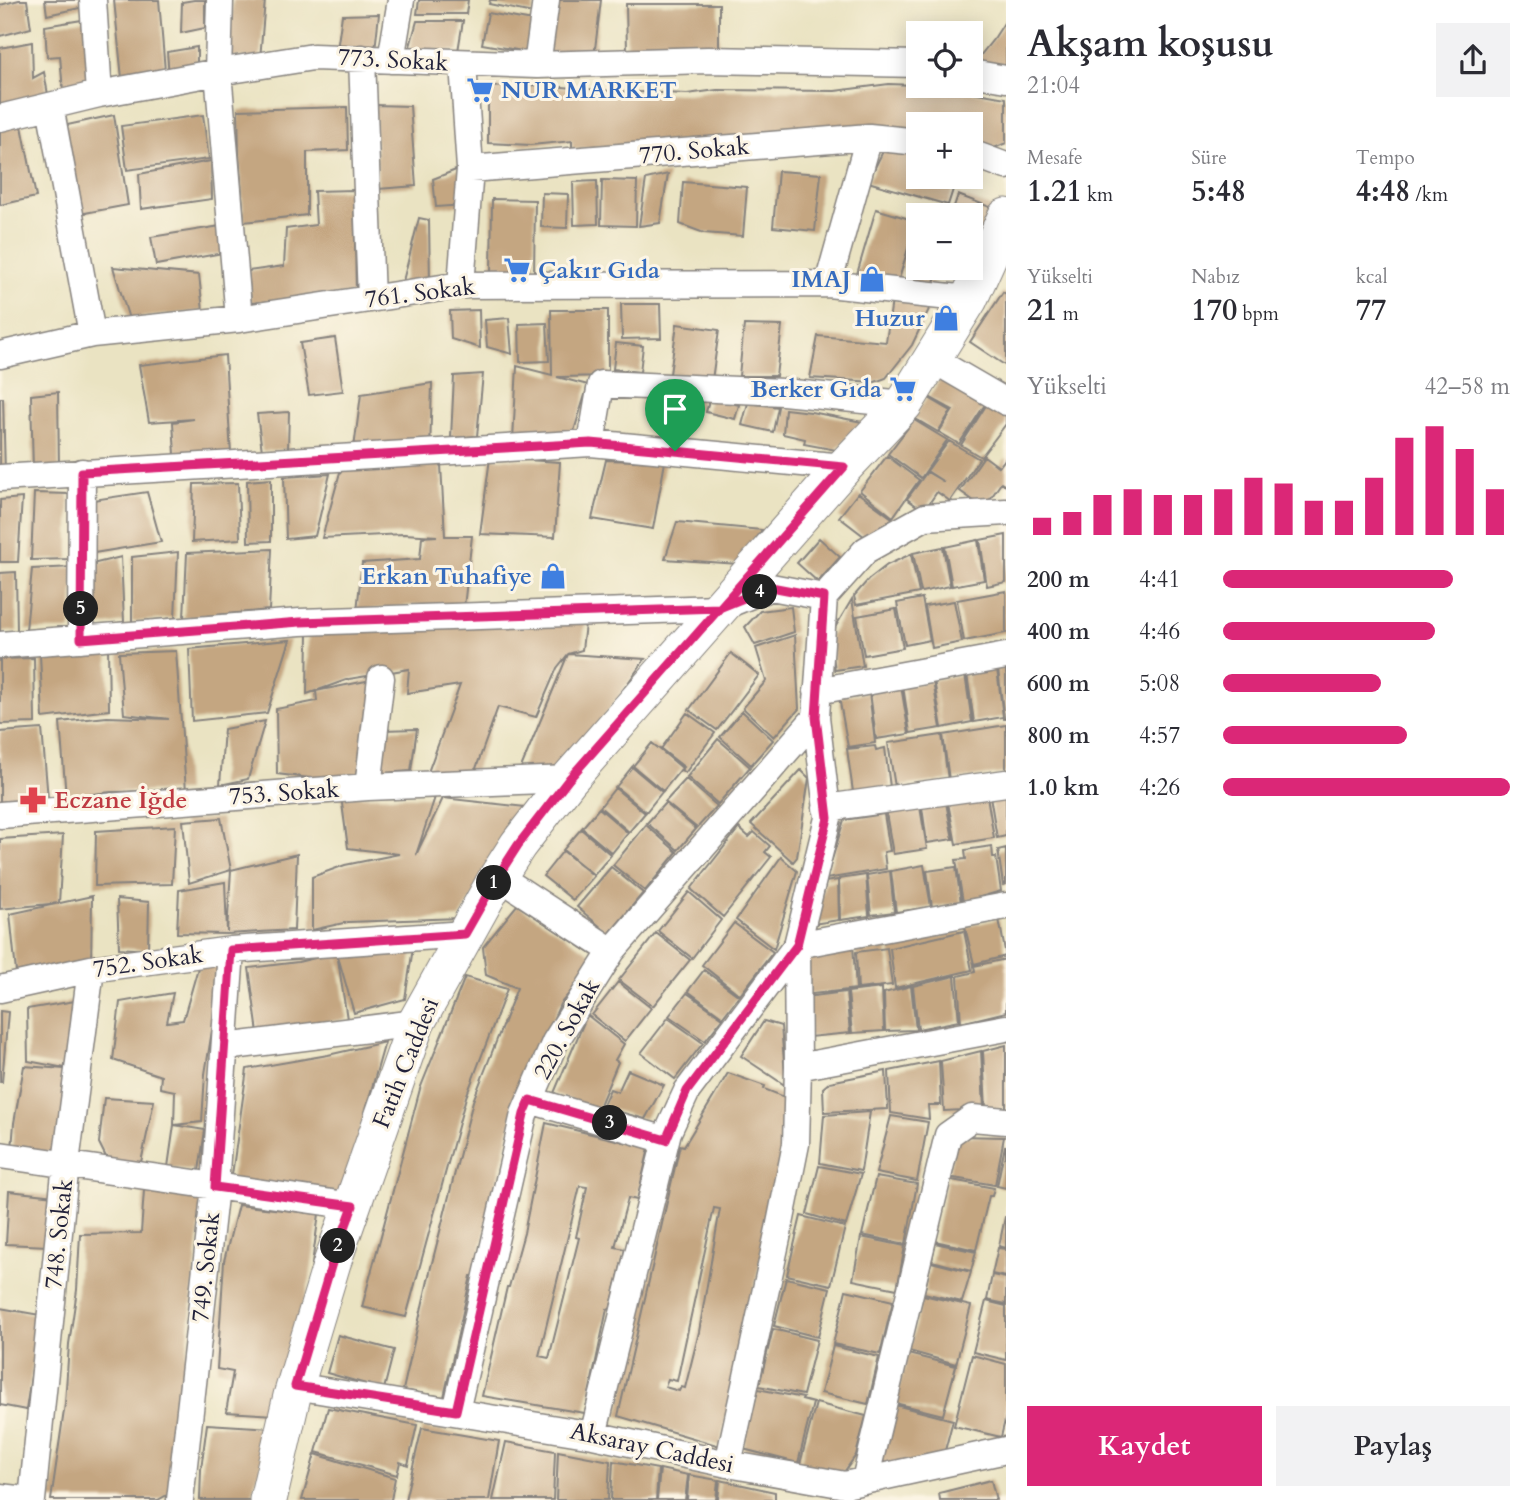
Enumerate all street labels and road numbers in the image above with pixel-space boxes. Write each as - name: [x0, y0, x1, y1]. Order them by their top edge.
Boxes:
- street label: 773. Sokak: [337, 41, 449, 79]
- street label: 770. Sokak: [638, 130, 751, 172]
- street label: 761. Sokak: [363, 270, 477, 316]
- street label: 753. Sokak: [228, 773, 340, 813]
- street label: 752. Sokak: [91, 938, 205, 986]
- street label: 220. Sokak: [526, 973, 608, 1085]
- street label: Fatih Caddesi: [365, 993, 447, 1133]
- street label: 748. Sokak: [37, 1177, 81, 1291]
- street label: 749. Sokak: [184, 1210, 228, 1324]
- street label: Aksaray Caddesi: [567, 1415, 737, 1482]

